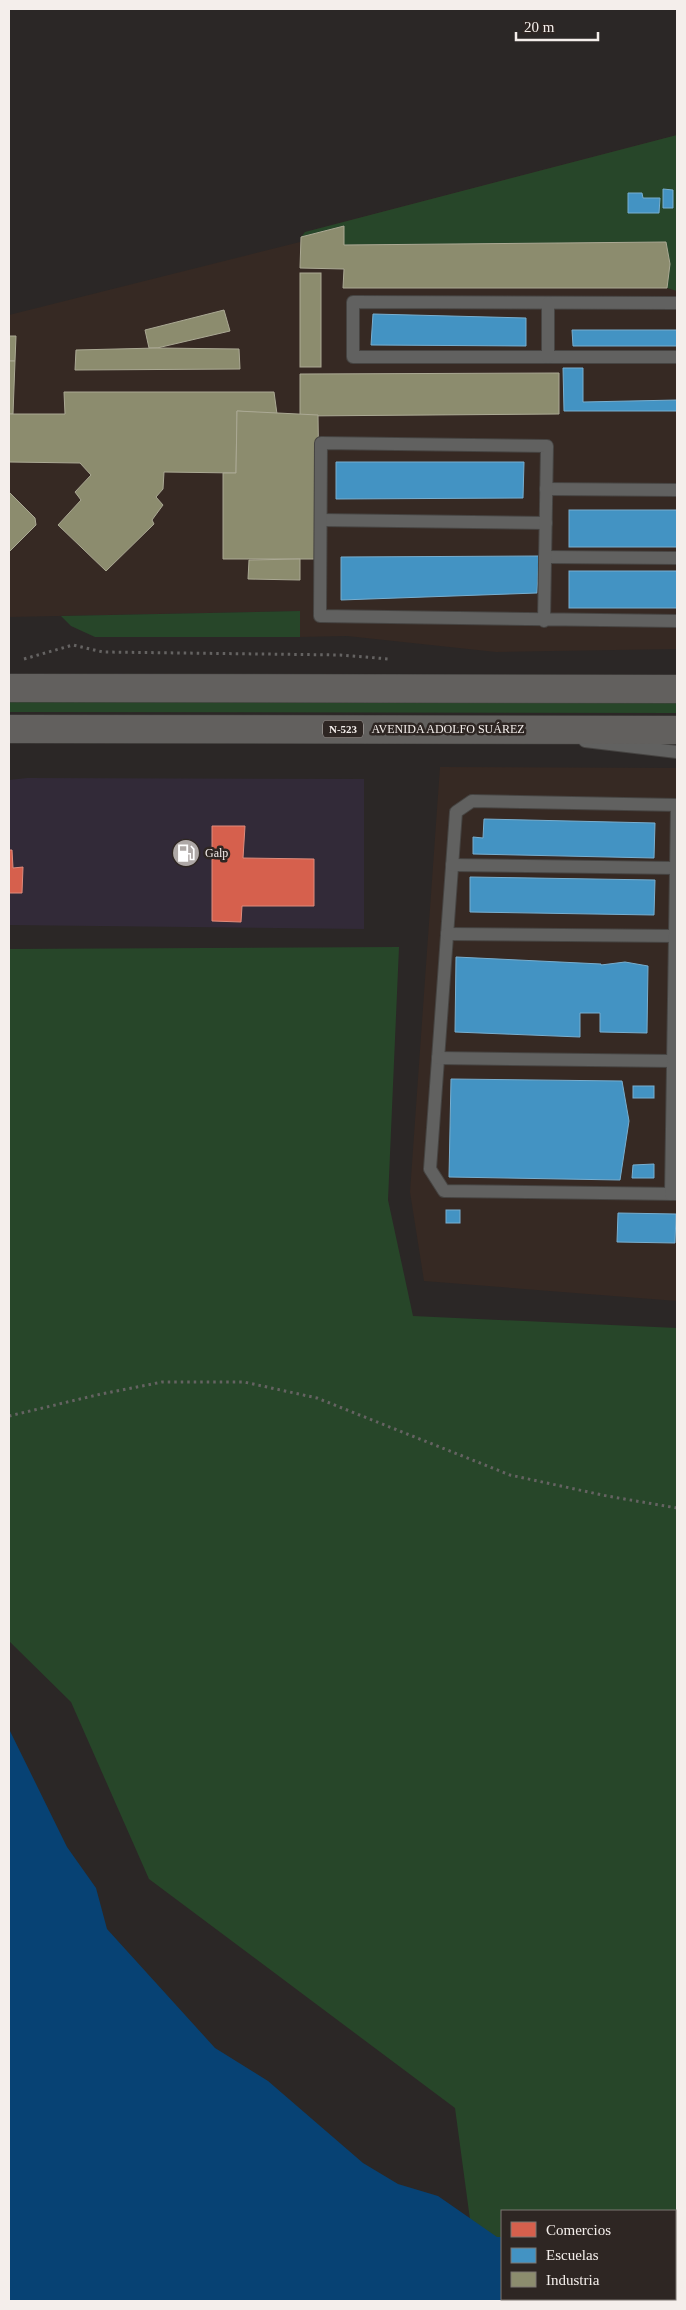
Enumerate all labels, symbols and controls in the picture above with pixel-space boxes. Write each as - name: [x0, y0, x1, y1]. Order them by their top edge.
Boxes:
- scale bar: [516, 10, 598, 42]
- text: 20 m: [524, 19, 555, 35]
- road number: N-523: [323, 721, 363, 738]
- street label: AVENIDA ADOLFO SUÁREZ: [371, 722, 525, 736]
- fuel station icon: Galp: [171, 838, 201, 868]
- place label: Galp: [205, 846, 228, 860]
- legend: [501, 2210, 676, 2300]
- text: Comercios: [546, 2222, 611, 2238]
- text: Escuelas: [546, 2247, 599, 2263]
- text: Industria: [546, 2272, 600, 2288]

